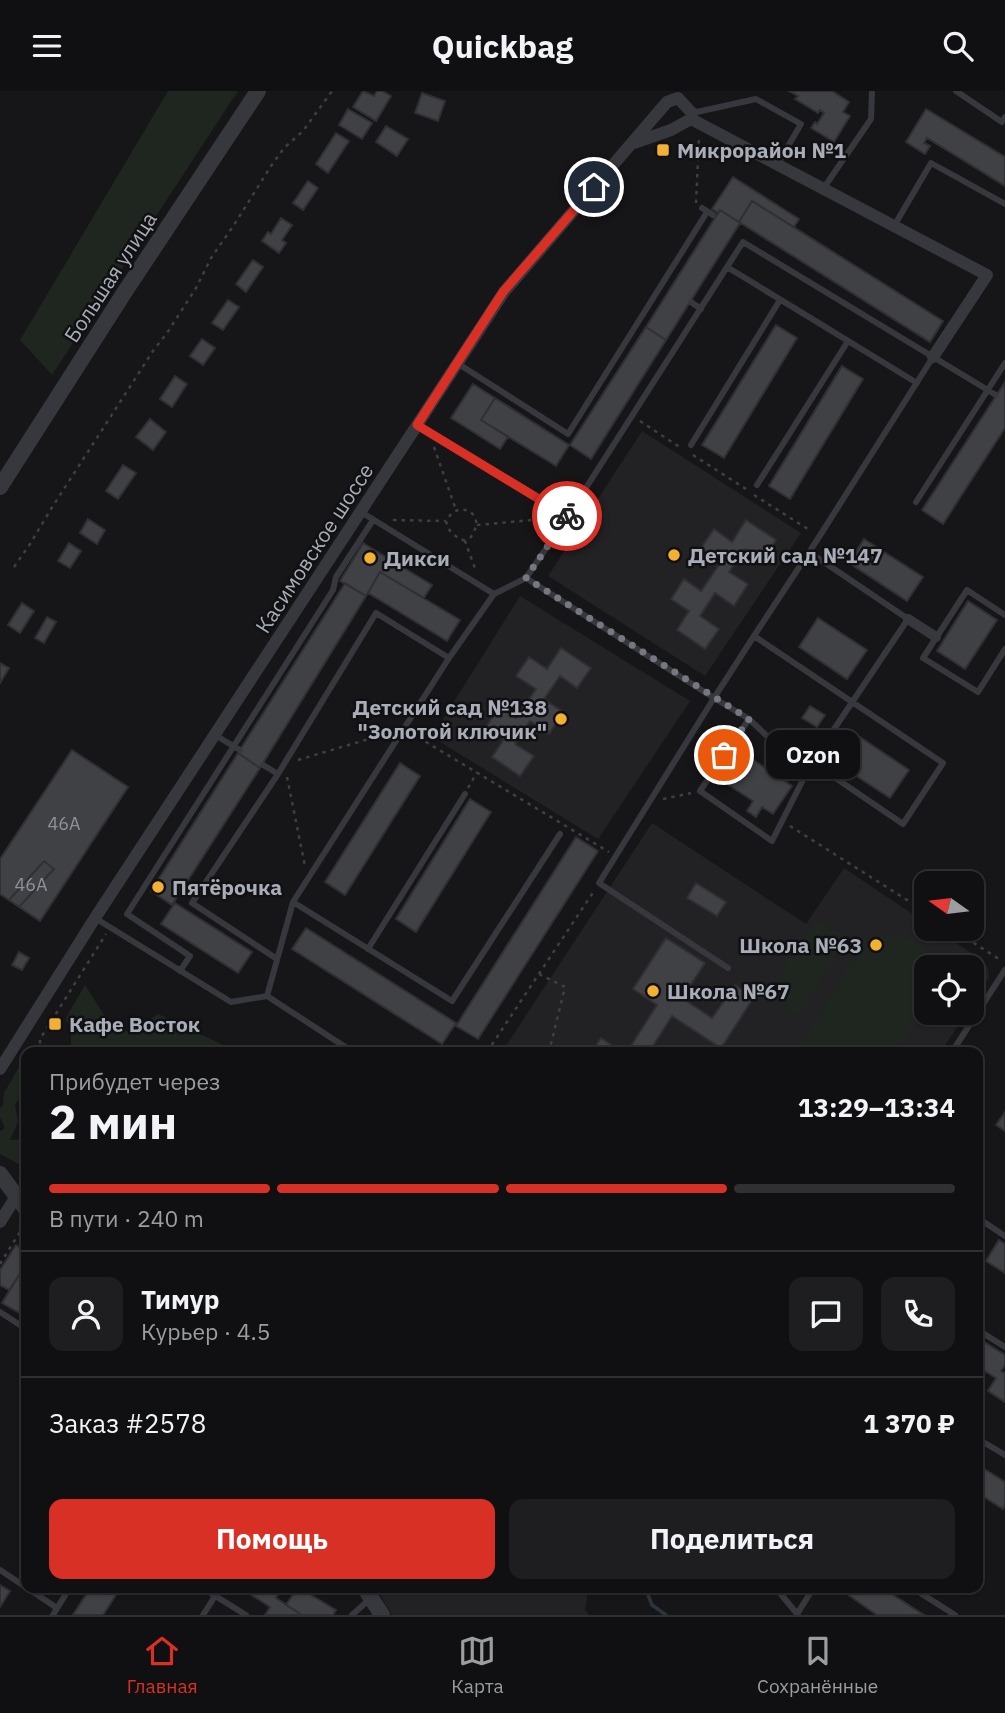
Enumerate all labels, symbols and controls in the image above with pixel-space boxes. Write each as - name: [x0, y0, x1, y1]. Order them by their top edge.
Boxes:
- text: Quickbag: [432, 25, 573, 67]
- icon: menu: [28, 27, 66, 65]
- icon: search: [939, 27, 977, 65]
- place label: Микрорайон №1: [677, 136, 847, 164]
- marker: Микрорайон №1: [655, 142, 671, 158]
- pin: [564, 157, 624, 217]
- icon: home: [575, 168, 613, 206]
- street label: Большая улица: [57, 206, 163, 348]
- street label: Касимовское шоссе: [249, 458, 379, 638]
- courier: [532, 481, 602, 551]
- icon: bike: [548, 497, 586, 535]
- place label: Детский сад №147: [688, 541, 883, 569]
- place label: Дикси: [384, 544, 450, 572]
- marker: Детский сад №147: [666, 547, 682, 563]
- marker: Дикси: [362, 550, 378, 566]
- place label: Детский сад №138 "Золотой ключик": [352, 693, 547, 745]
- marker: Детский сад №138 "Золотой ключик": [553, 711, 569, 727]
- pin: [694, 725, 754, 785]
- callout: Ozon: [766, 731, 860, 779]
- icon: bag: [705, 736, 743, 774]
- text: Ozon: [786, 739, 840, 769]
- house number: 46А: [47, 812, 81, 835]
- north arrow: [914, 871, 984, 941]
- map controls: [914, 871, 984, 1025]
- house number: 46А: [14, 873, 48, 896]
- place label: Пятёрочка: [172, 873, 282, 901]
- marker: Пятёрочка: [150, 879, 166, 895]
- place label: Школа №63: [739, 931, 862, 959]
- marker: Школа №63: [868, 937, 884, 953]
- button: locate: [914, 955, 984, 1025]
- place label: Школа №67: [667, 977, 790, 1005]
- marker: Школа №67: [645, 983, 661, 999]
- place label: Кафе Восток: [69, 1010, 200, 1038]
- marker: Кафе Восток: [47, 1016, 63, 1032]
- text: Прибудет через: [49, 1066, 221, 1096]
- text: 13:29–13:34: [798, 1090, 955, 1124]
- text: 2 мин: [49, 1092, 177, 1152]
- text: В пути · 240 m: [49, 1203, 204, 1233]
- button: person: [49, 1277, 123, 1351]
- button: chat: [789, 1277, 863, 1351]
- button: phone: [881, 1277, 955, 1351]
- text: Тимур: [141, 1282, 220, 1316]
- text: Курьер · 4.5: [141, 1316, 271, 1346]
- text: Заказ #2578: [49, 1406, 206, 1440]
- text: 1 370 ₽: [863, 1406, 955, 1440]
- button: Помощь: [49, 1499, 495, 1579]
- button: Поделиться: [509, 1499, 955, 1579]
- tab: Главная: [127, 1632, 198, 1698]
- tab: Карта: [451, 1632, 504, 1698]
- tab: Сохранённые: [757, 1632, 878, 1698]

